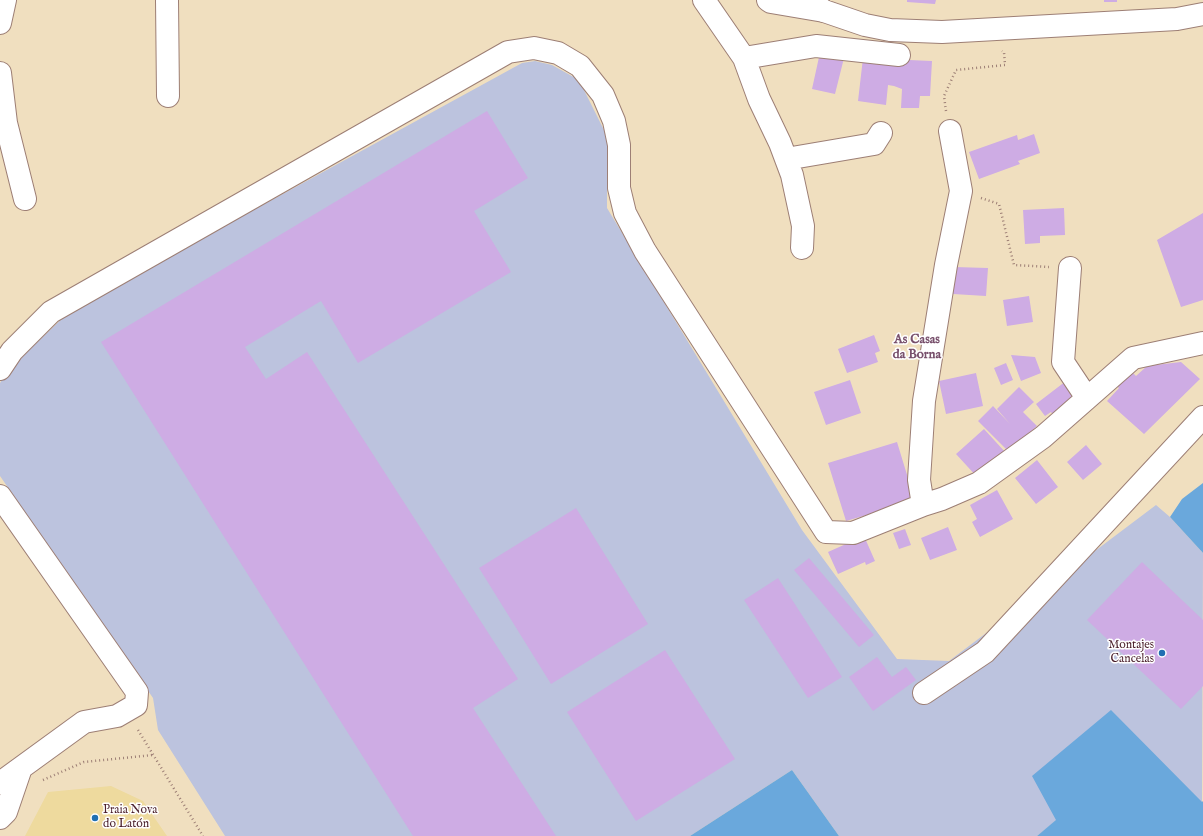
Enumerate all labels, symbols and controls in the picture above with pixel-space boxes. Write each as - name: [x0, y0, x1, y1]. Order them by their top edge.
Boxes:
- district label: As Casas da Borna: [893, 332, 941, 363]
- place label: Montajes Cancelas: [1108, 639, 1154, 667]
- marker: Montajes Cancelas: [1157, 648, 1167, 658]
- place label: Praia Nova do Latón: [103, 804, 157, 832]
- marker: Praia Nova do Latón: [90, 813, 100, 823]

